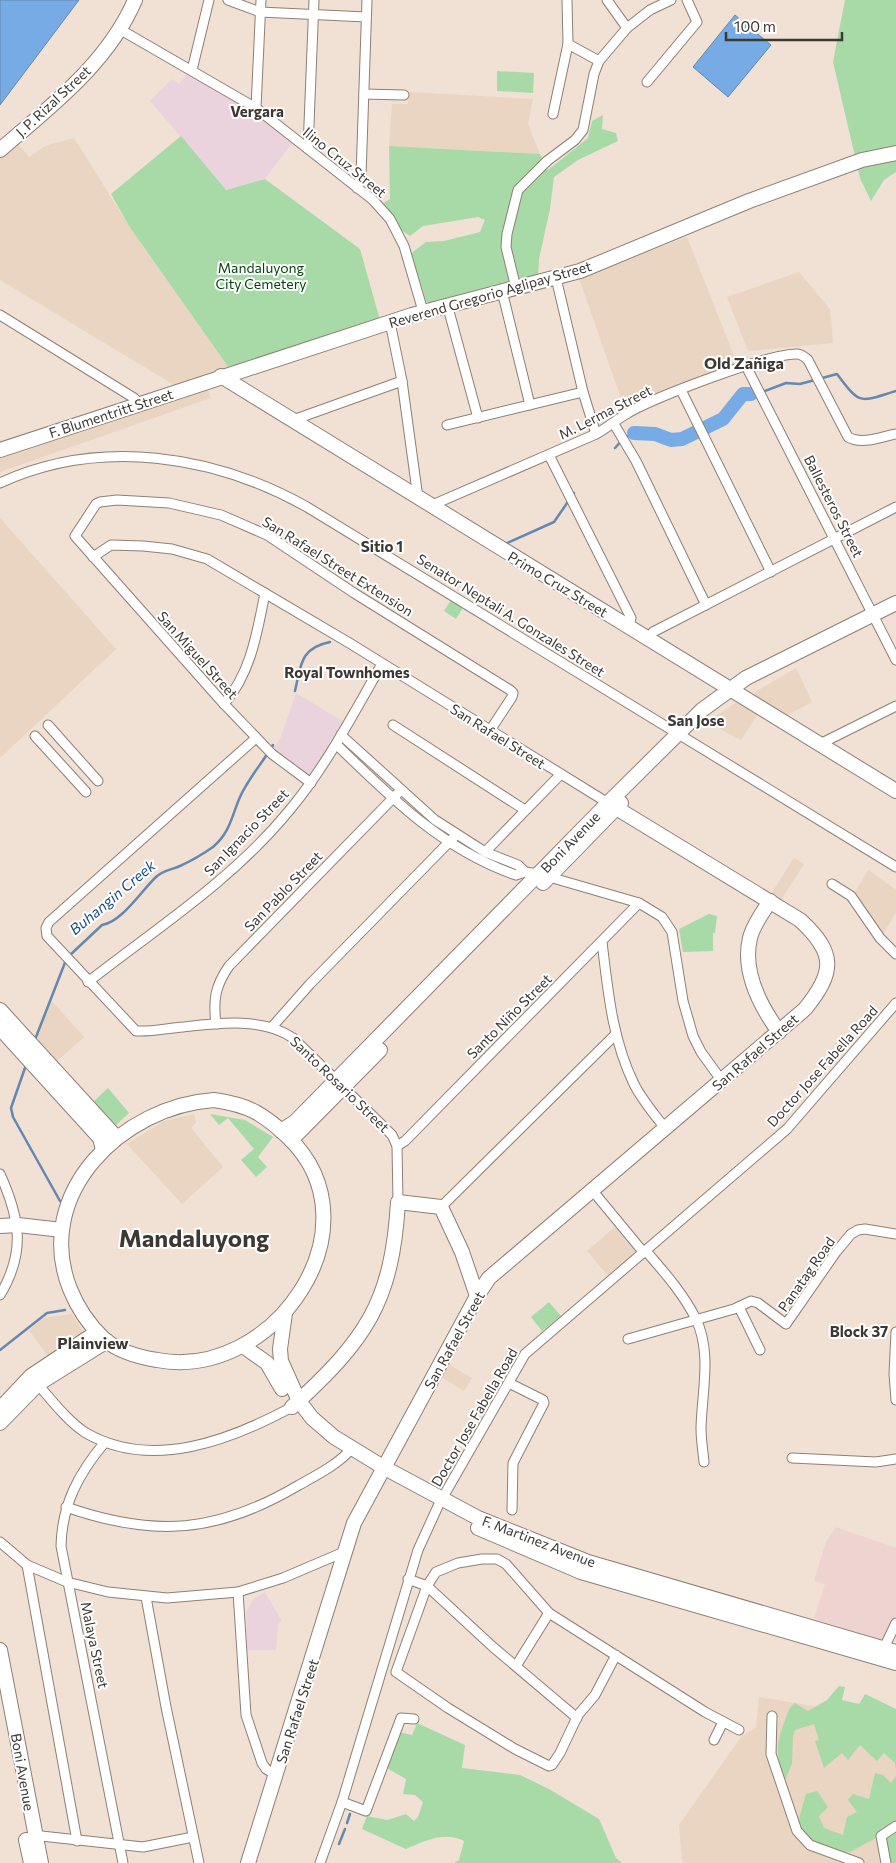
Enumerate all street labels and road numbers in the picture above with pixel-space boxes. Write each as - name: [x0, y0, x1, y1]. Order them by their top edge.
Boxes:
- street label: J. P. Rizal Street: [12, 62, 94, 140]
- street label: Ilino Cruz Street: [300, 123, 390, 201]
- street label: Reverend Gregorio Aglipay Street: [387, 257, 594, 331]
- street label: M. Lerma Street: [556, 381, 655, 443]
- street label: F. Blumentritt Street: [47, 385, 175, 441]
- street label: Ballesteros Street: [801, 452, 867, 560]
- street label: San Rafael Street Extension: [259, 513, 417, 619]
- street label: Primo Cruz Street: [505, 547, 611, 621]
- street label: Senator Neptali A. Gonzales Street: [414, 550, 608, 680]
- street label: San Miguel Street: [154, 608, 242, 702]
- street label: San Rafael Street: [447, 700, 549, 772]
- street label: San Ignacio Street: [200, 785, 292, 879]
- street label: Boni Avenue: [537, 808, 603, 876]
- street label: San Pablo Street: [240, 847, 326, 935]
- street label: Santo Niño Street: [463, 970, 555, 1062]
- street label: Doctor Jose Fabella Road: [763, 1002, 881, 1130]
- street label: San Rafael Street: [708, 1010, 802, 1094]
- street label: Santo Rosario Street: [287, 1032, 393, 1136]
- street label: Panatag Road: [774, 1233, 838, 1315]
- street label: San Rafael Street: [420, 1288, 488, 1392]
- street label: Doctor Jose Fabella Road: [427, 1345, 521, 1489]
- street label: F. Martinez Avenue: [480, 1512, 598, 1570]
- street label: Malaya Street: [78, 1600, 113, 1690]
- street label: San Rafael Street: [272, 1656, 322, 1765]
- street label: Boni Avenue: [8, 1732, 38, 1812]

